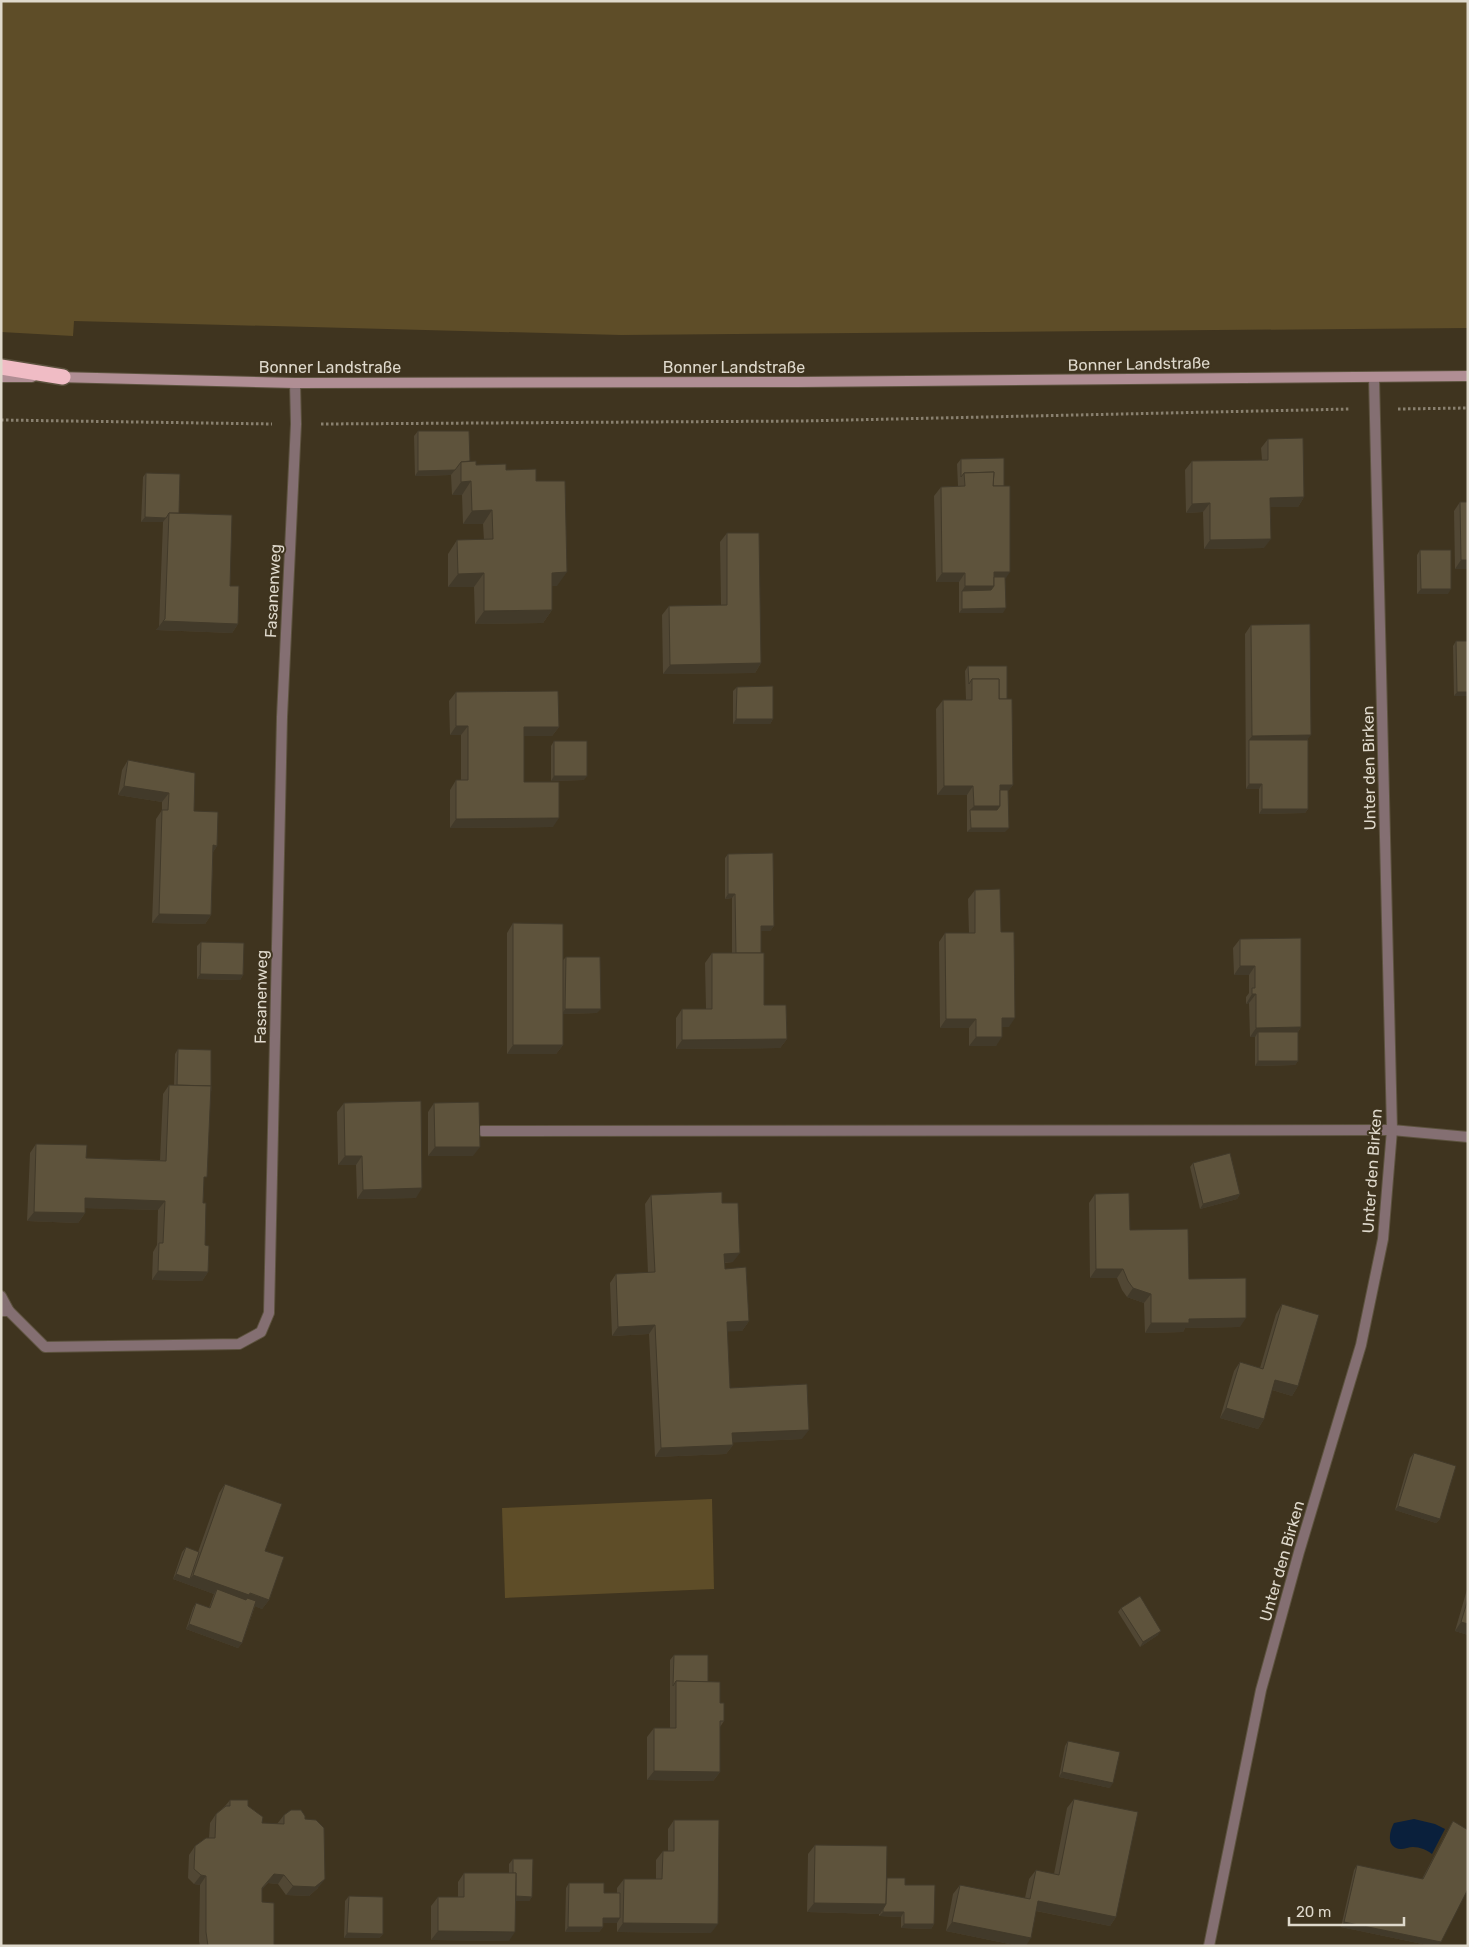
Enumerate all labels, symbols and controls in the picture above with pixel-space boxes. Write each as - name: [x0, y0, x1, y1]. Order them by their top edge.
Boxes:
- street label: Bonner Landstraße: [1068, 353, 1210, 375]
- street label: Bonner Landstraße: [259, 358, 401, 377]
- street label: Bonner Landstraße: [663, 358, 805, 377]
- street label: Fasanenweg: [261, 544, 285, 638]
- street label: Unter den Birken: [1358, 705, 1380, 831]
- street label: Fasanenweg: [251, 950, 271, 1044]
- street label: Unter den Birken: [1358, 1108, 1386, 1234]
- street label: Unter den Birken: [1256, 1498, 1308, 1624]
- scale bar: [1289, 1894, 1404, 1926]
- text: 20 m: [1296, 1903, 1331, 1921]

